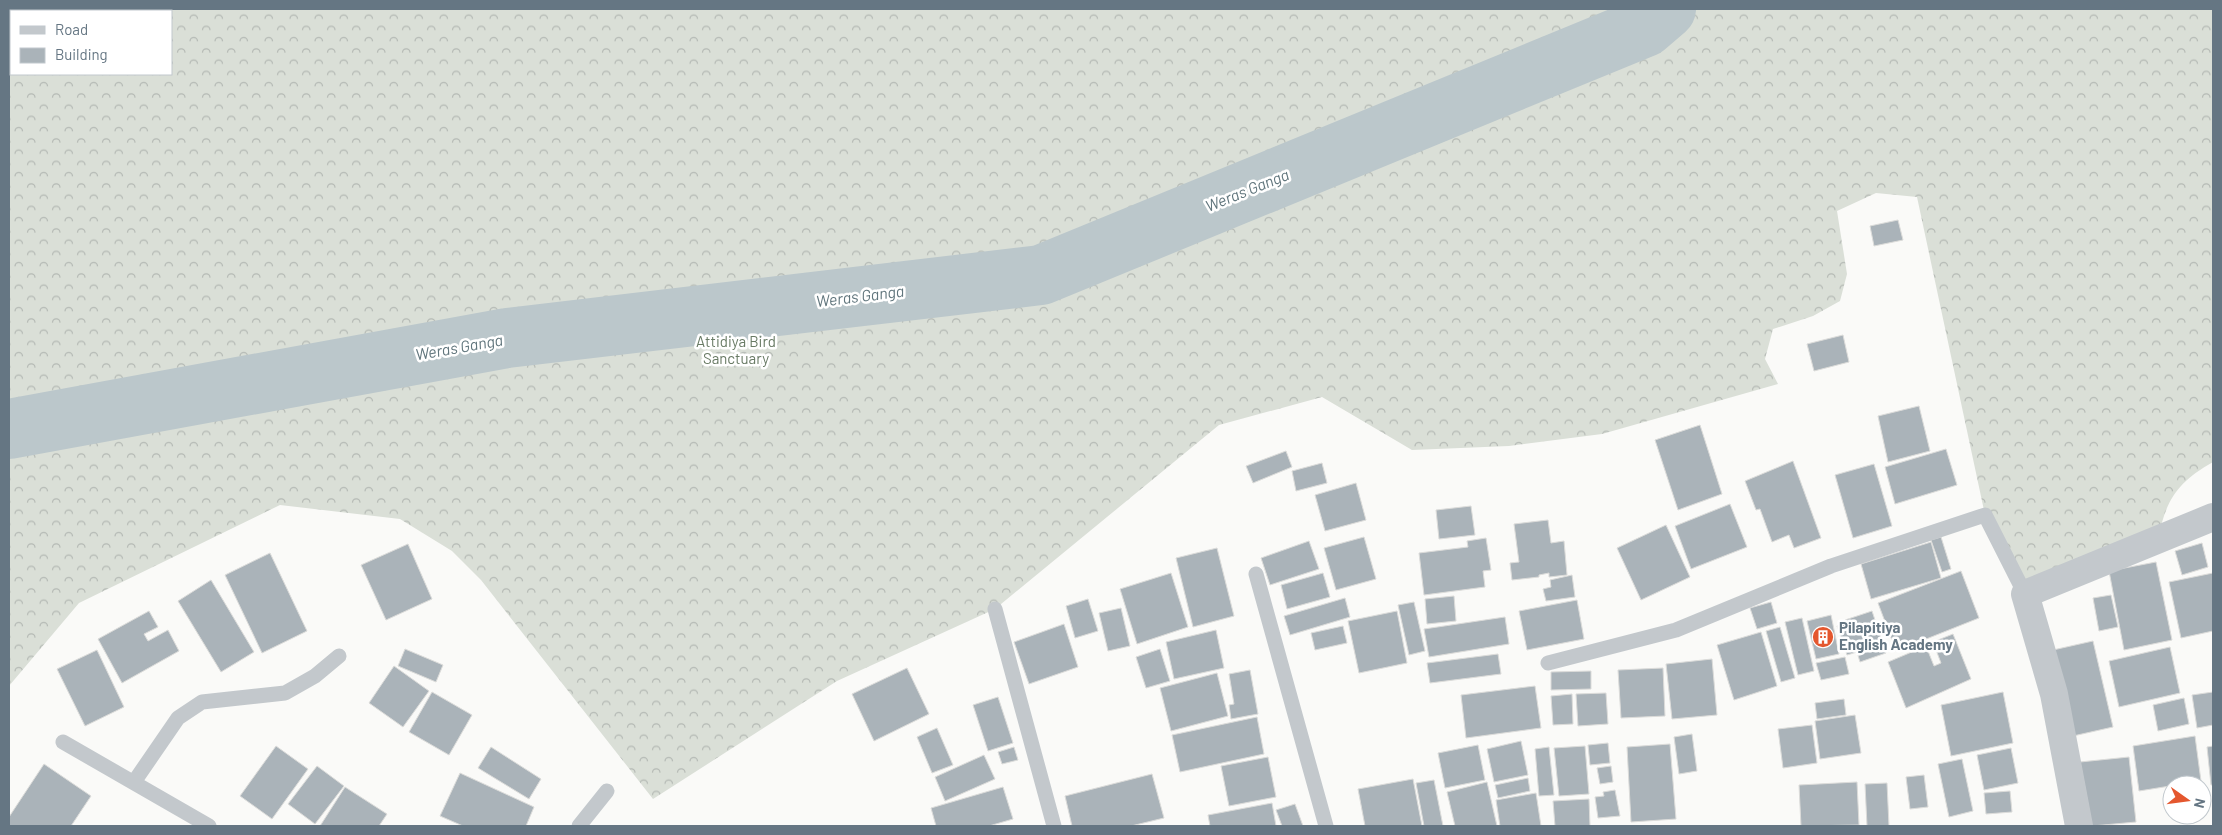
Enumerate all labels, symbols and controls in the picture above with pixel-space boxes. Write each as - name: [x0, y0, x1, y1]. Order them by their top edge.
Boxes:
- legend: [10, 10, 172, 75]
- text: Road: [55, 20, 88, 38]
- text: Building: [55, 45, 108, 63]
- water label: Weras Ganga: [1202, 164, 1291, 215]
- water label: Weras Ganga: [815, 281, 905, 310]
- water label: Weras Ganga: [414, 329, 504, 364]
- park label: Attidiya Bird Sanctuary: [696, 332, 776, 367]
- place label: Pilapitiya English Academy: [1839, 618, 1953, 653]
- building icon: Pilapitiya English Academy: [1811, 625, 1835, 649]
- north arrow: [2162, 775, 2212, 825]
- text: N: [2191, 797, 2209, 810]

